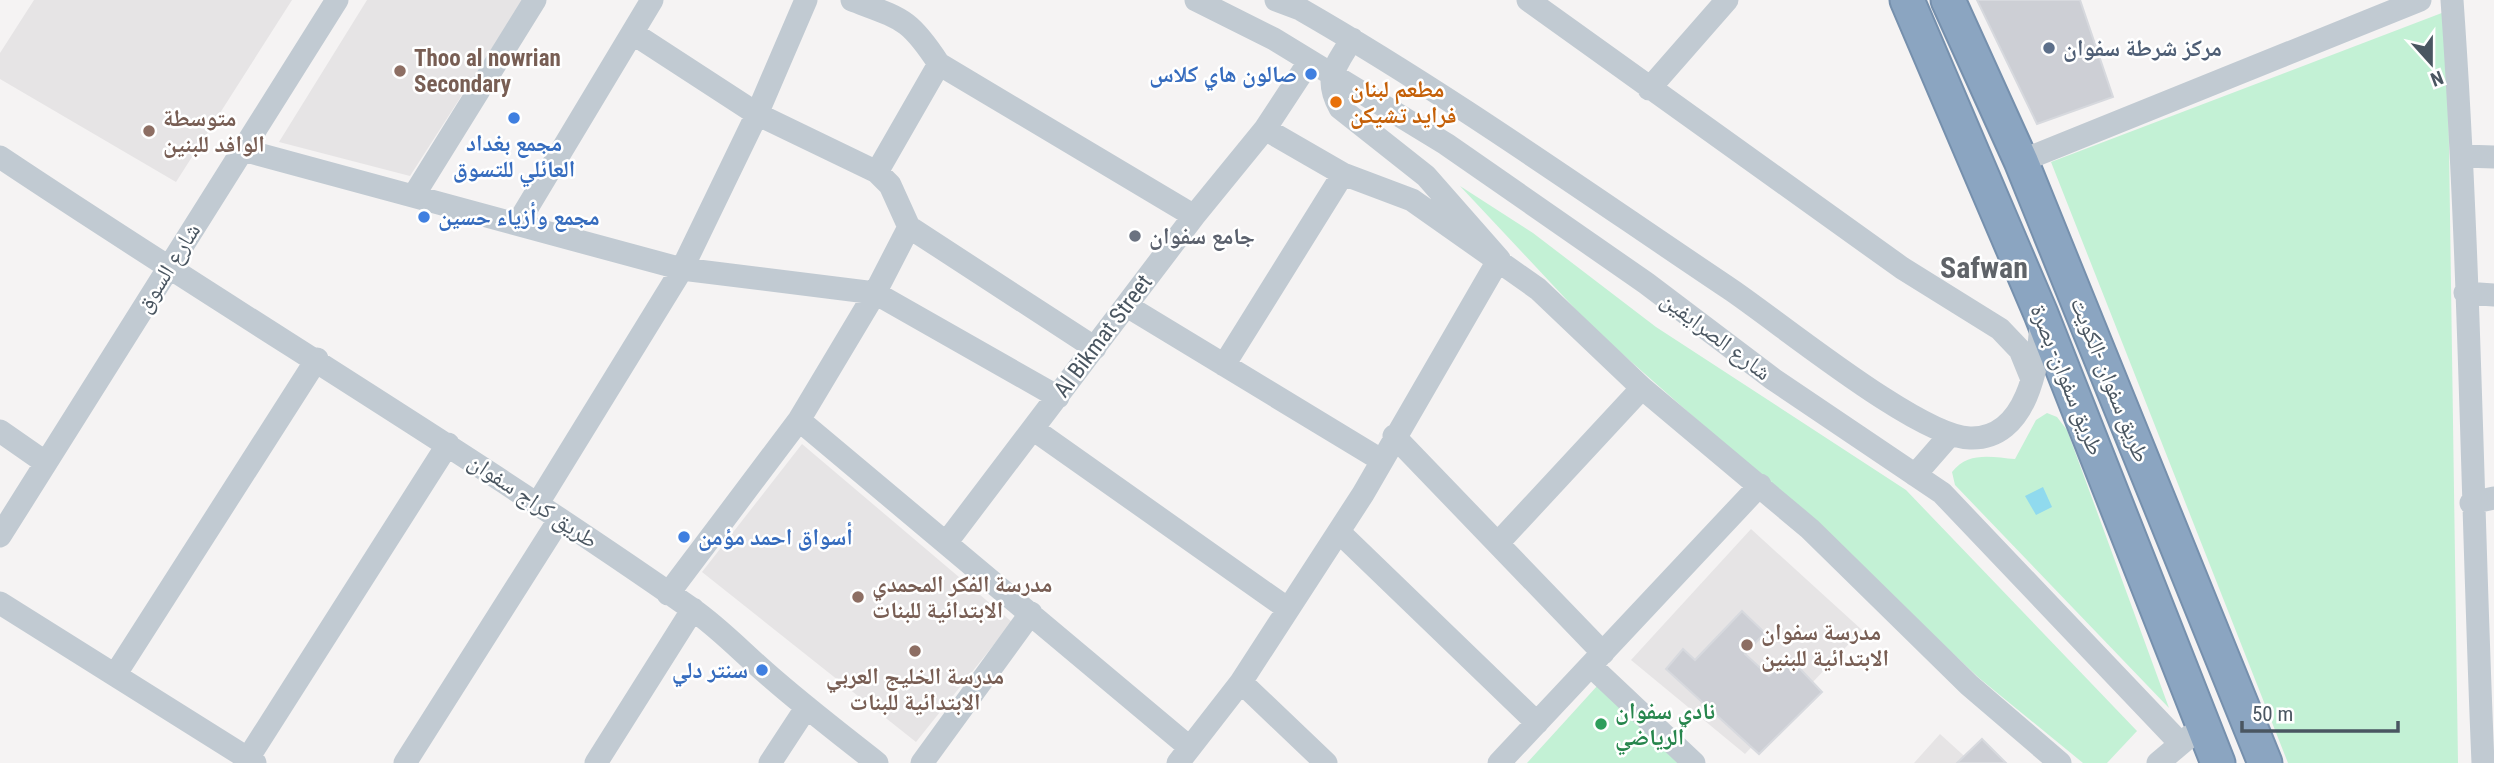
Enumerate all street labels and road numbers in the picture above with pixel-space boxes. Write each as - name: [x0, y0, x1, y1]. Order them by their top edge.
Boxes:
- street label: شارع السوق: [130, 218, 207, 318]
- street label: Al Bikmat Street: [1048, 269, 1158, 403]
- street label: شارع الصرايفين: [1655, 286, 1776, 387]
- street label: طريق سفوان -الكويت: [2065, 294, 2155, 466]
- street label: طريق سفوان- بصرة: [2025, 301, 2109, 459]
- street label: طريق كراج سفوان: [463, 448, 603, 555]

